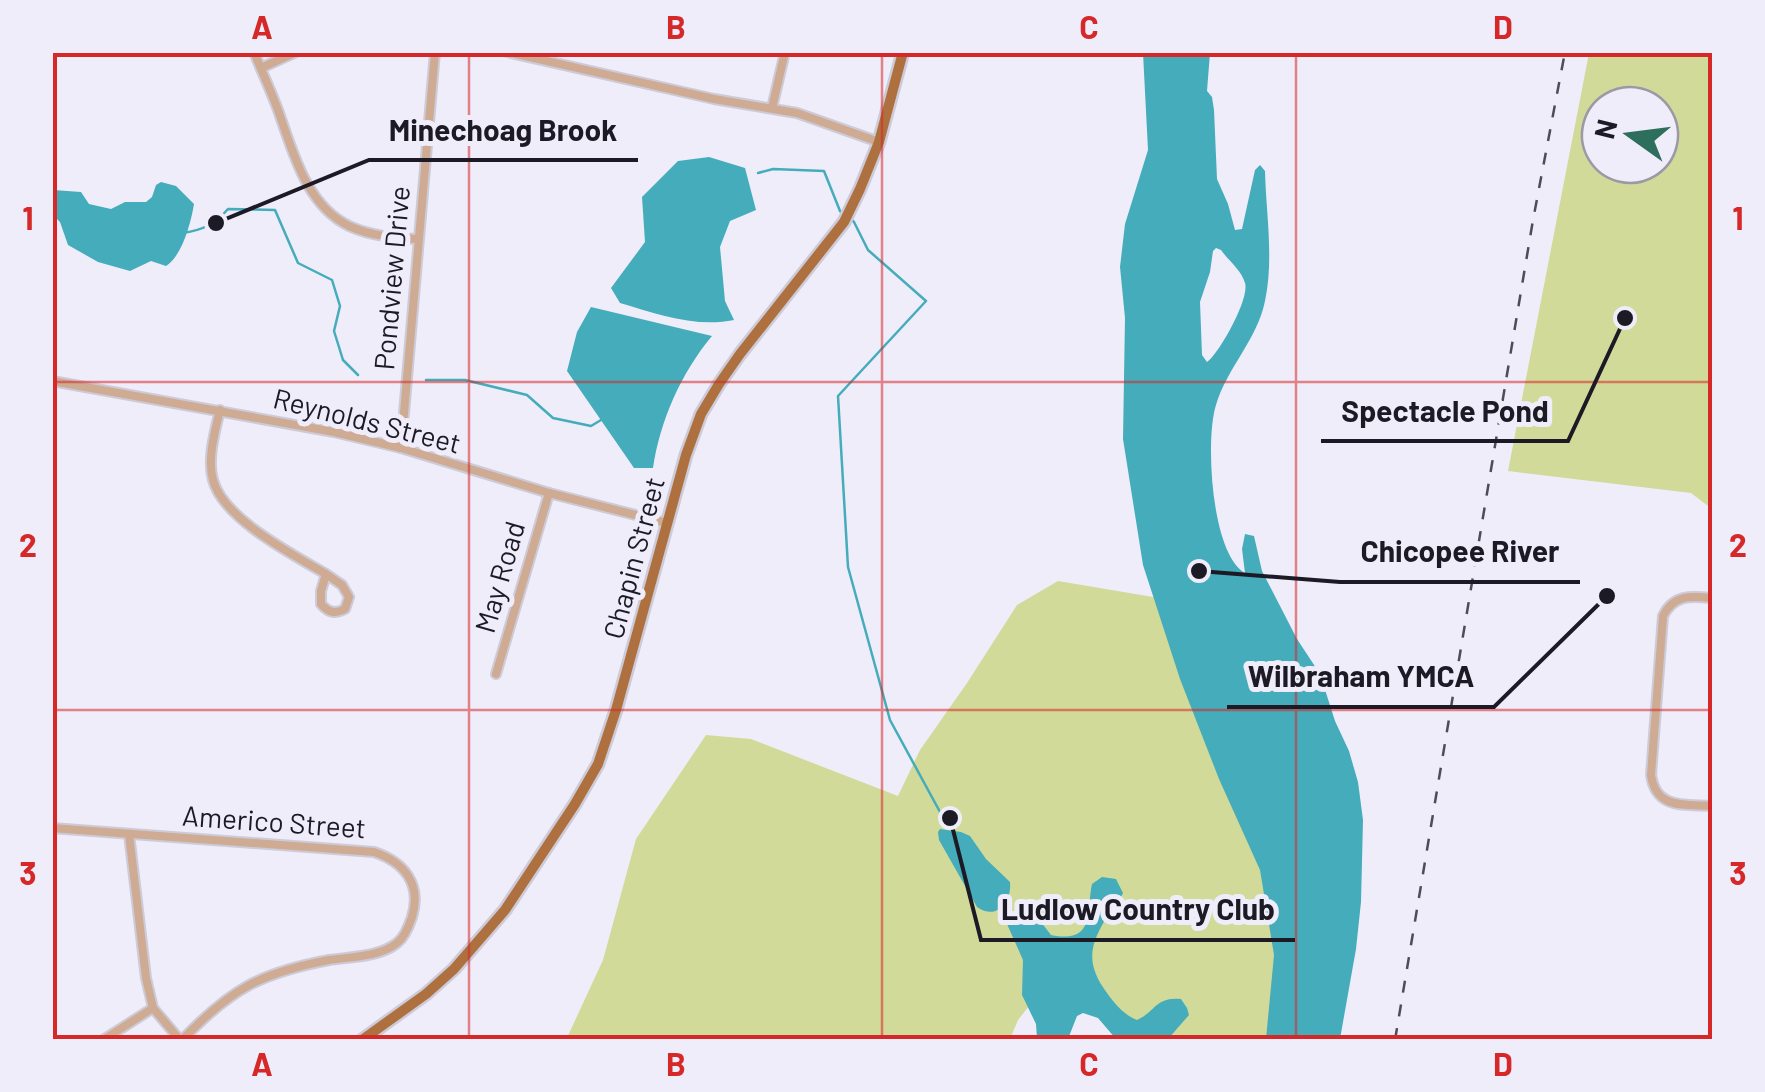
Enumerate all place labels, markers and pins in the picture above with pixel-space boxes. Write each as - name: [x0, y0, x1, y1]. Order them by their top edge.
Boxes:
- callout: Minechoag Brook: [369, 100, 638, 160]
- callout: Spectacle Pond: [1321, 381, 1568, 441]
- callout: Chicopee River: [1340, 522, 1580, 582]
- callout: Wilbraham YMCA: [1227, 647, 1494, 707]
- callout: Ludlow Country Club: [981, 880, 1295, 940]

